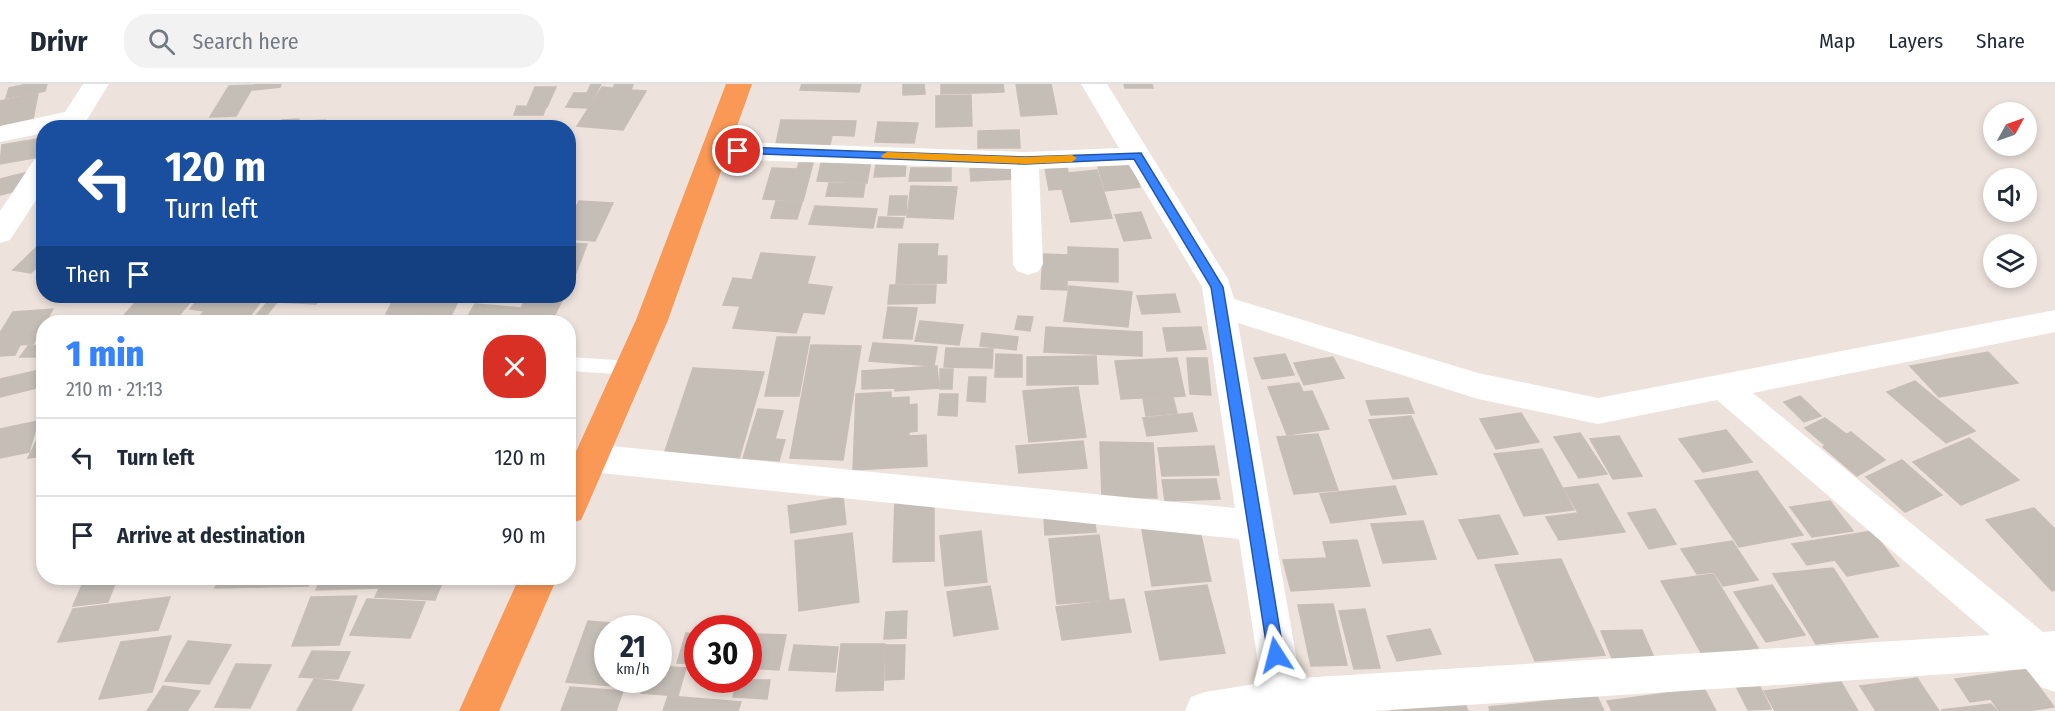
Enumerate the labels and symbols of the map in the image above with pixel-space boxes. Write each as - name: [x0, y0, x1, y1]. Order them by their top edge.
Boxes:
- north arrow: [1983, 102, 2037, 156]
- pin: [712, 125, 763, 176]
- speed limit sign: 30: [684, 615, 762, 693]
- position arrow: [1244, 623, 1308, 687]

